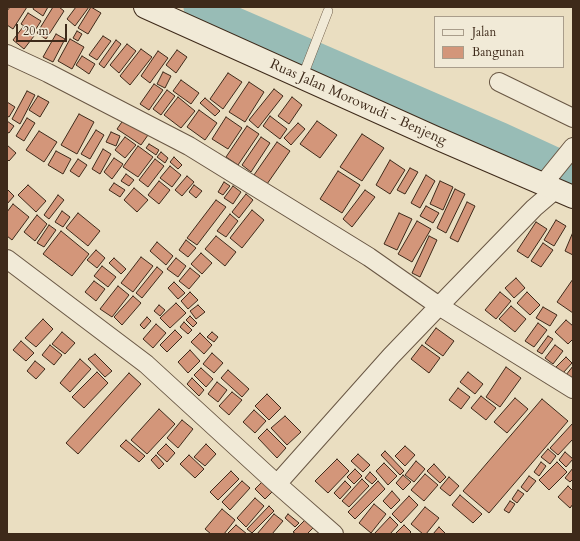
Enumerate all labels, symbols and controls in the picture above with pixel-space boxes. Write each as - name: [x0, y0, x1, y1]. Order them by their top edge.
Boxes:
- scale bar: [18, 16, 69, 42]
- legend: [434, 16, 564, 68]
- text: 20 m: [23, 23, 49, 39]
- text: Jalan: [472, 24, 496, 40]
- text: Bangunan: [472, 44, 524, 60]
- street label: Ruas Jalan Morowudi - Benjeng: [267, 56, 449, 150]

